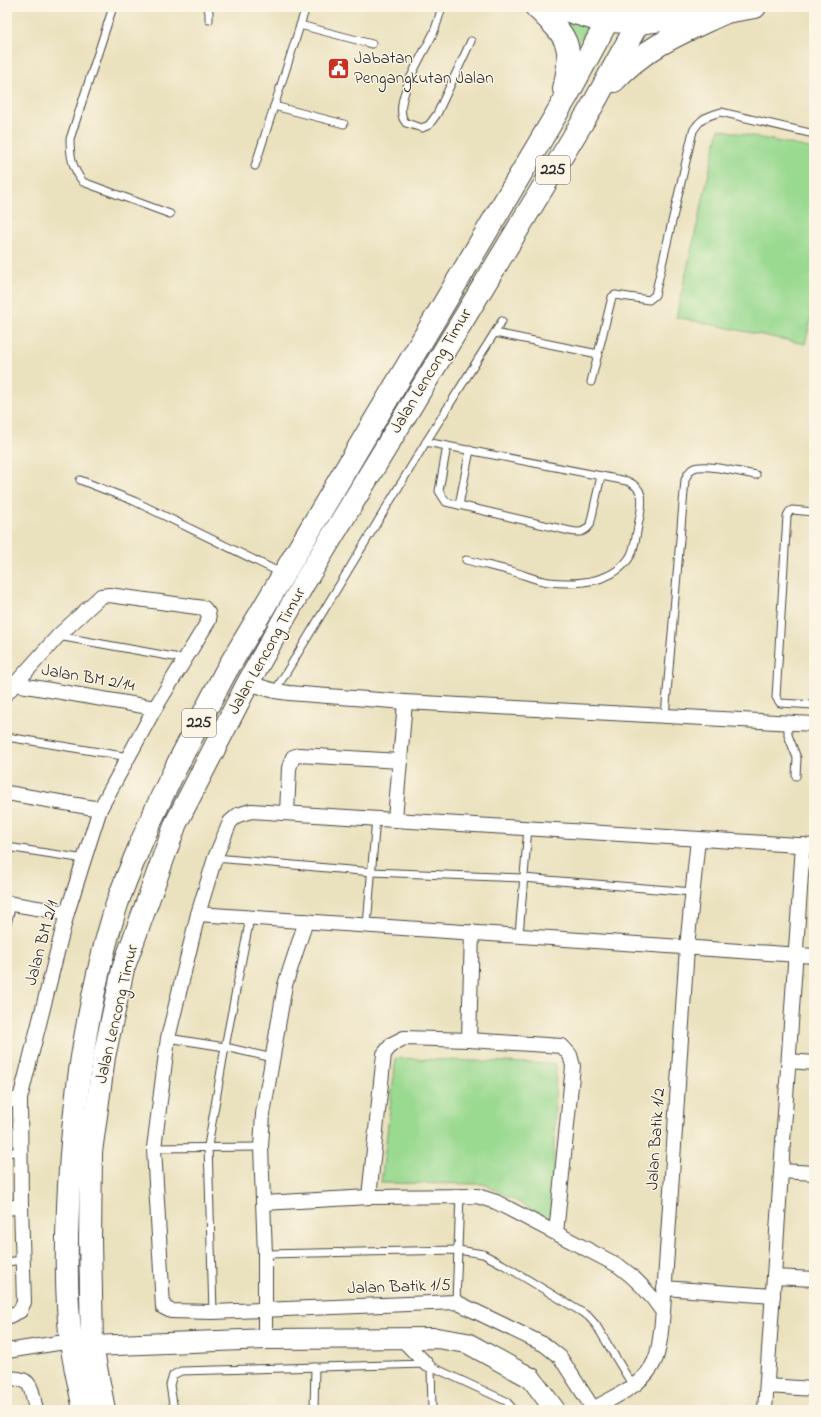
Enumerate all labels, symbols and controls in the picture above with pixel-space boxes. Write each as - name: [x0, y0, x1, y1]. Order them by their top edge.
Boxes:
- place label: Jabatan Pengangkutan Jalan: [354, 46, 494, 93]
- public building icon: Jabatan Pengangkutan Jalan: [326, 55, 352, 81]
- road number: 225: [536, 156, 570, 184]
- street label: Jalan Lencong Timur: [384, 303, 480, 439]
- street label: Jalan Lencong Timur: [222, 582, 314, 720]
- street label: Jalan BM 2/14: [39, 658, 137, 698]
- road number: 225: [182, 709, 216, 737]
- street label: Jalan BM 2/1: [19, 897, 66, 988]
- street label: Jalan Lencong Timur: [89, 941, 147, 1086]
- street label: Jalan Batik 1/2: [640, 1087, 672, 1191]
- street label: Jalan Batik 1/5: [347, 1273, 451, 1301]

